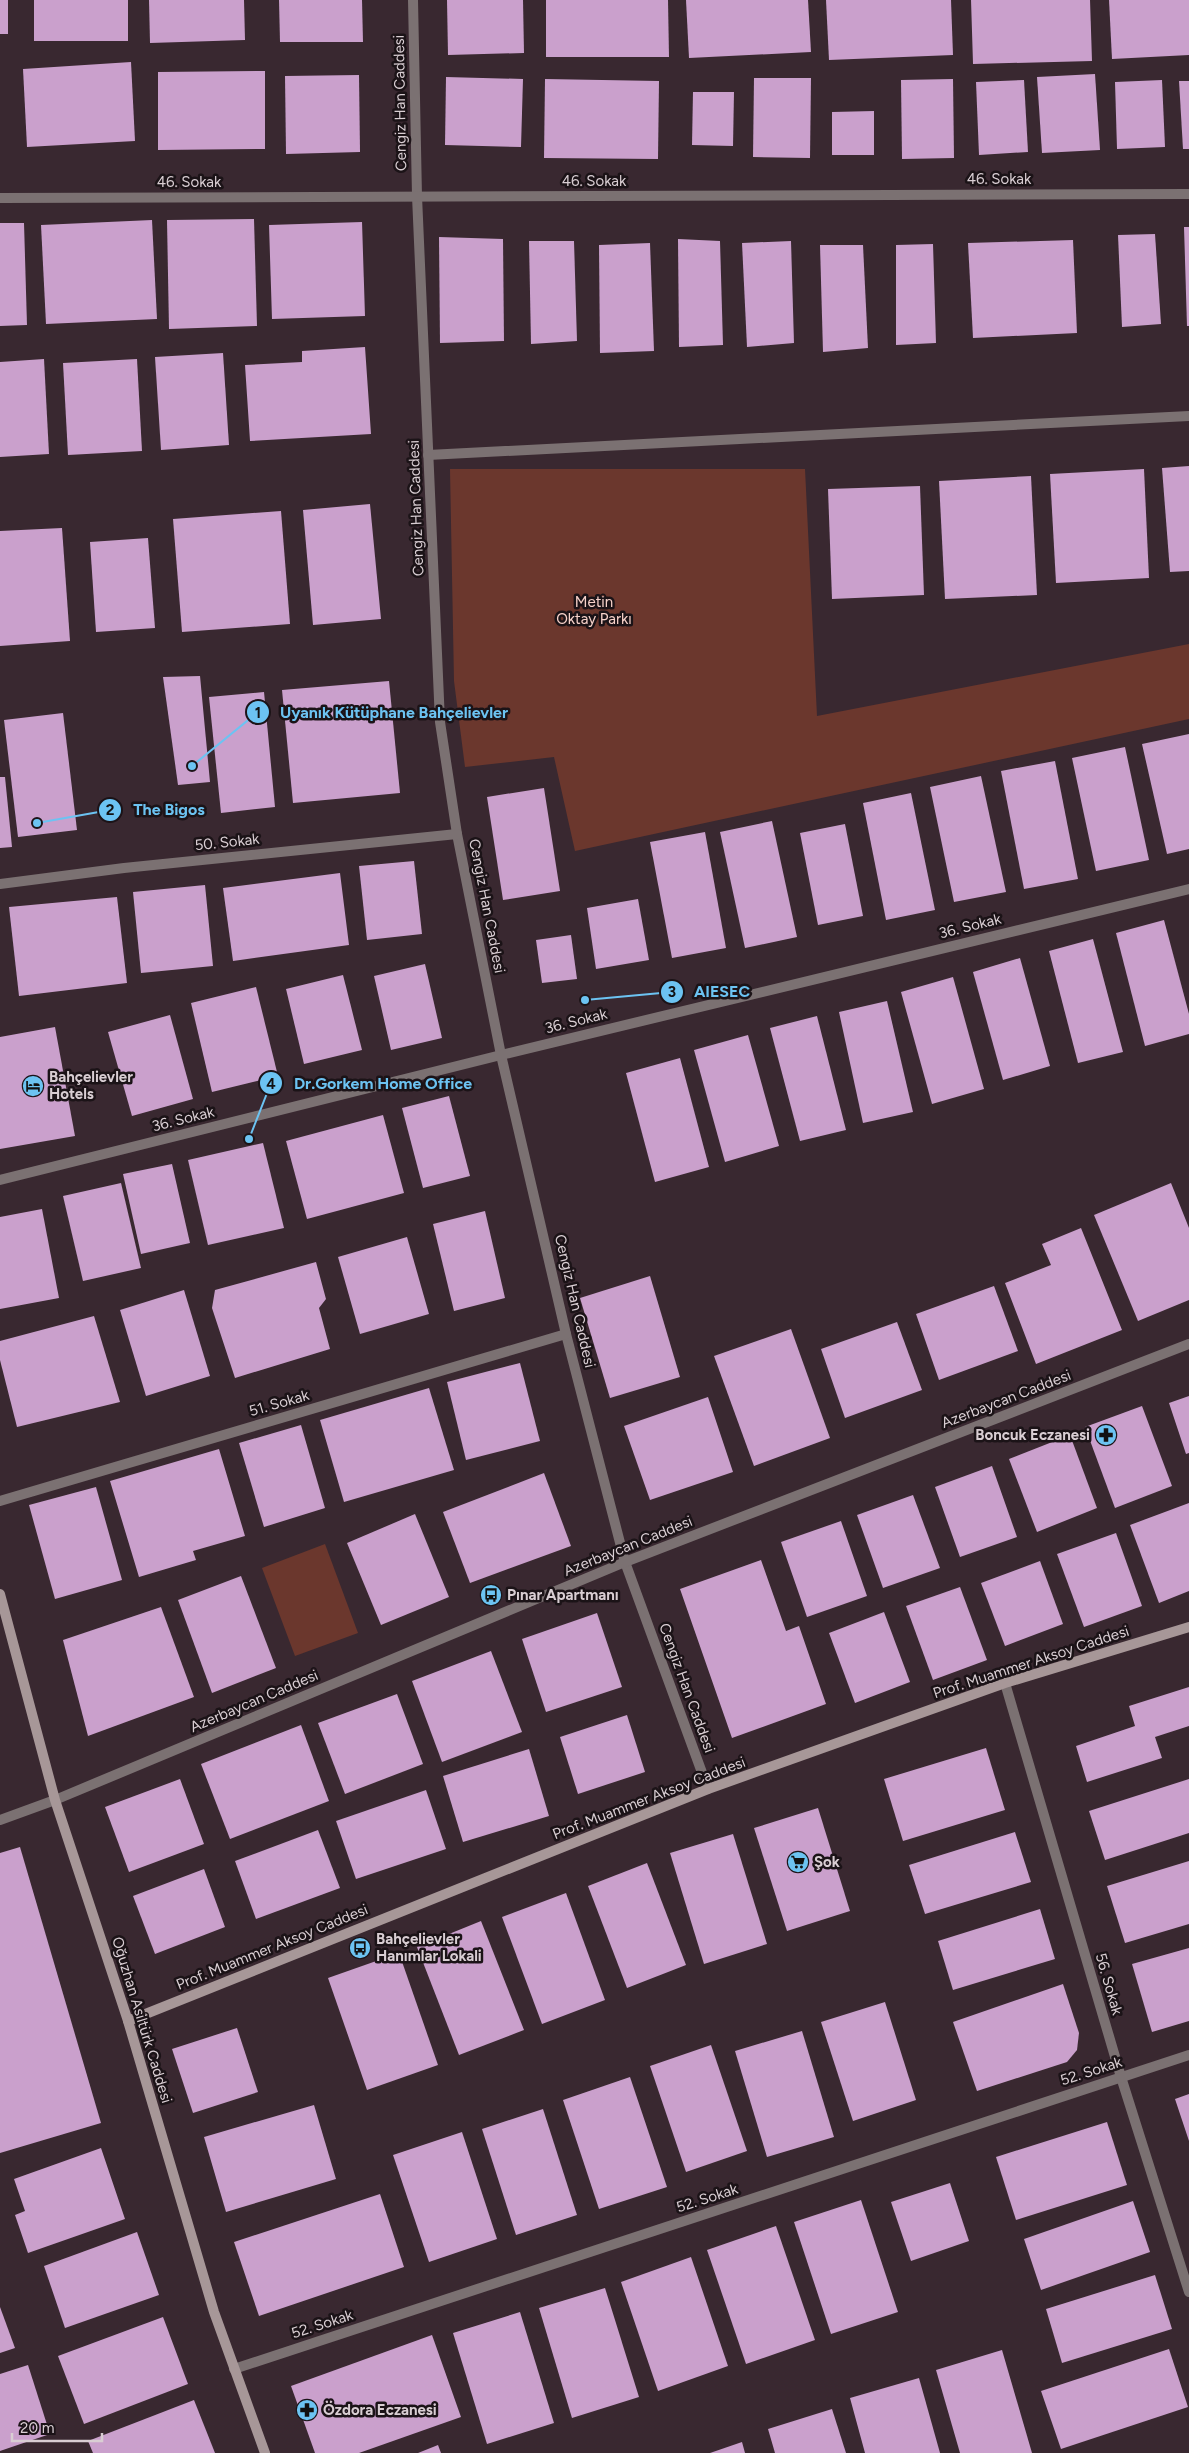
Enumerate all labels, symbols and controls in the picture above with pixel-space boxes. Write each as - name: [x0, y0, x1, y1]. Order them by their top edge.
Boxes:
- street label: Cengiz Han Caddesi: [390, 35, 410, 171]
- street label: 46. Sokak: [967, 170, 1032, 188]
- street label: 46. Sokak: [562, 172, 627, 190]
- street label: 46. Sokak: [157, 173, 222, 191]
- street label: Cengiz Han Caddesi: [405, 440, 427, 576]
- park label: Metin Oktay Parkı: [556, 593, 632, 628]
- callout: Uyanık Kütüphane Bahçelievler: [245, 697, 518, 728]
- text: Uyanık Kütüphane Bahçelievler: [280, 703, 508, 722]
- text: 1: [255, 704, 261, 722]
- callout: The Bigos: [98, 794, 214, 825]
- text: The Bigos: [133, 800, 205, 819]
- text: 2: [106, 801, 115, 819]
- street label: 50. Sokak: [194, 830, 261, 854]
- street label: Cengiz Han Caddesi: [465, 837, 509, 975]
- street label: 36. Sokak: [937, 909, 1004, 942]
- callout: AIESEC: [659, 976, 760, 1007]
- text: AIESEC: [694, 982, 750, 1001]
- text: 3: [668, 983, 676, 1001]
- street label: 36. Sokak: [543, 1004, 610, 1037]
- place label: Bahçelievler Hotels: [49, 1068, 133, 1103]
- callout: Dr.Gorkem Home Office: [259, 1068, 482, 1099]
- hotel icon: Bahçelievler Hotels: [21, 1074, 45, 1098]
- text: Dr.Gorkem Home Office: [294, 1074, 472, 1093]
- text: 4: [266, 1075, 276, 1093]
- street label: 36. Sokak: [150, 1102, 217, 1135]
- street label: Cengiz Han Caddesi: [551, 1233, 599, 1369]
- street label: Azerbaycan Caddesi: [939, 1366, 1073, 1432]
- street label: 51. Sokak: [247, 1386, 312, 1420]
- pharmacy icon: Boncuk Eczanesi: [1094, 1423, 1118, 1447]
- place label: Boncuk Eczanesi: [975, 1426, 1090, 1444]
- street label: Azerbaycan Caddesi: [561, 1512, 695, 1580]
- bus stop icon: Pınar Apartmanı: [479, 1583, 503, 1607]
- place label: Pınar Apartmanı: [507, 1586, 619, 1604]
- street label: Cengiz Han Caddesi: [655, 1621, 719, 1755]
- street label: Prof. Muammer Aksoy Caddesi: [931, 1622, 1131, 1702]
- street label: Azerbaycan Caddesi: [187, 1666, 321, 1736]
- street label: Prof. Muammer Aksoy Caddesi: [550, 1753, 748, 1843]
- supermarket icon: Şok: [786, 1850, 810, 1874]
- place label: Şok: [814, 1853, 840, 1871]
- street label: Prof. Muammer Aksoy Caddesi: [174, 1900, 370, 1994]
- place label: Bahçelievler Hanımlar Lokali: [376, 1930, 482, 1965]
- street label: Oğuzhan Asiltürk Caddesi: [108, 1935, 176, 2105]
- bus stop icon: Bahçelievler Hanımlar Lokali: [348, 1936, 372, 1960]
- street label: 56. Sokak: [1092, 1951, 1127, 2018]
- street label: 52. Sokak: [1058, 2052, 1125, 2089]
- street label: 52. Sokak: [674, 2179, 741, 2216]
- street label: 52. Sokak: [289, 2305, 356, 2342]
- pharmacy icon: Özdora Eczanesi: [295, 2398, 319, 2422]
- place label: Özdora Eczanesi: [323, 2400, 437, 2419]
- scale bar: [12, 2410, 102, 2442]
- text: 20 m: [20, 2419, 54, 2437]

